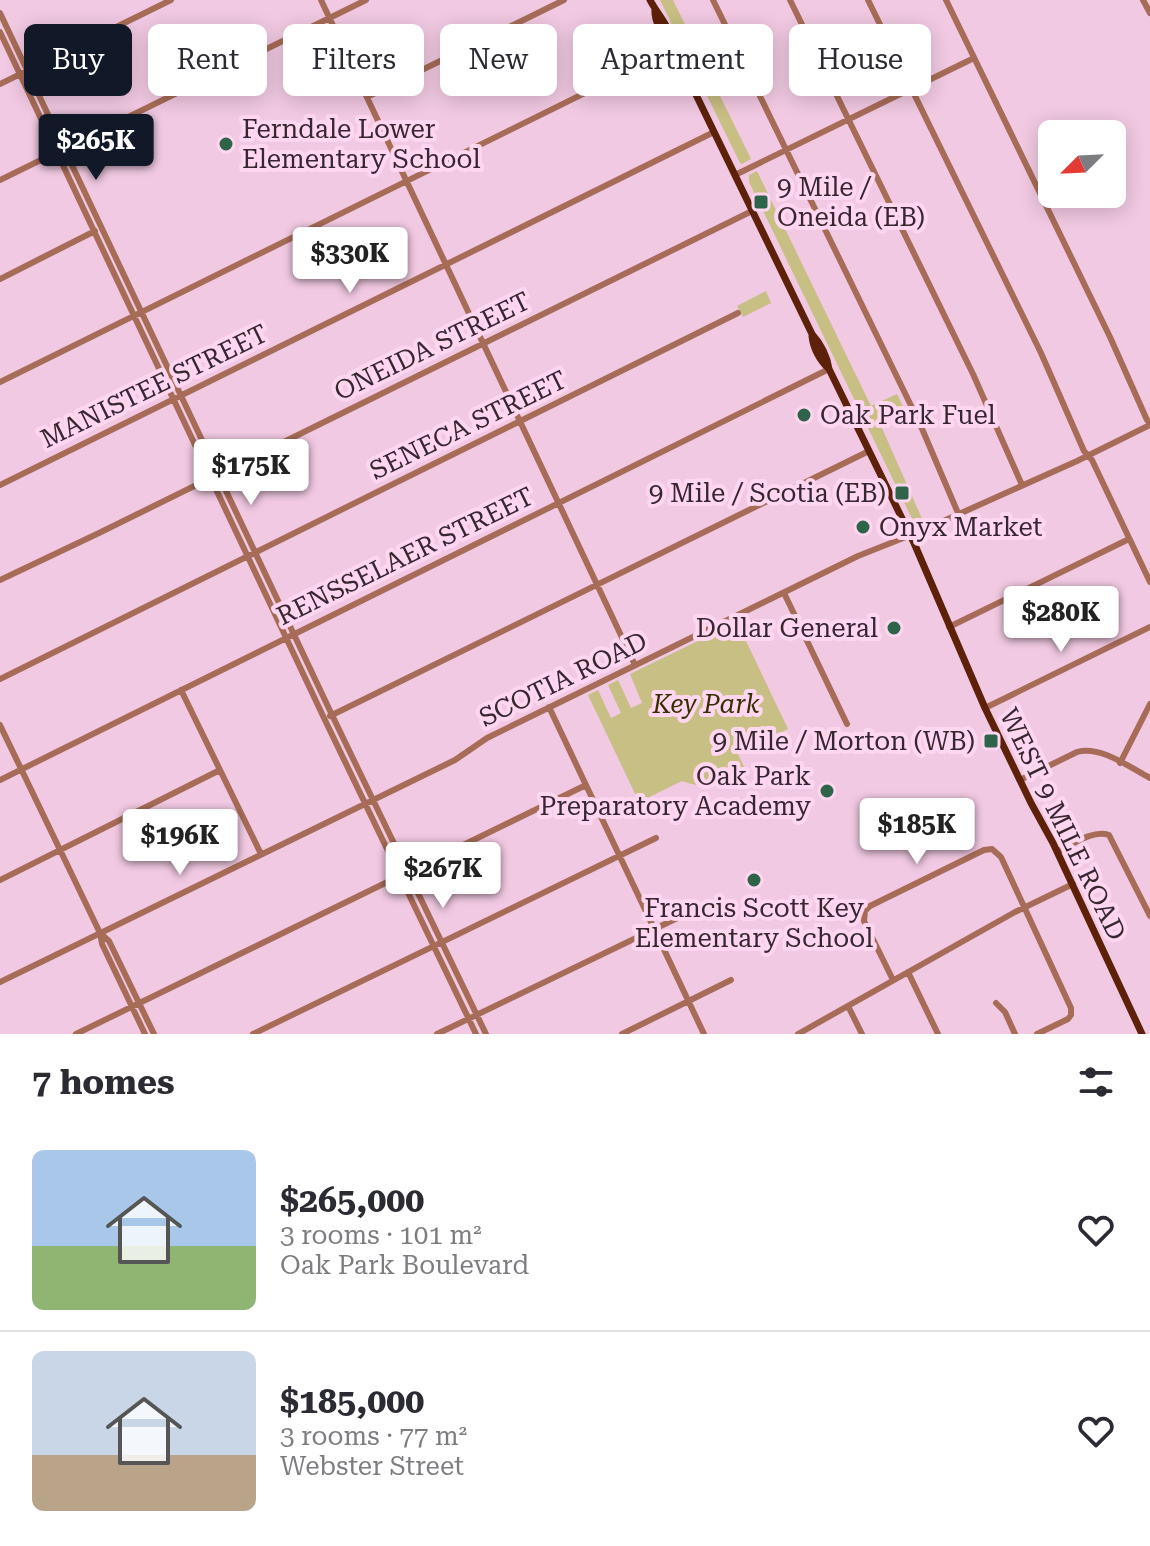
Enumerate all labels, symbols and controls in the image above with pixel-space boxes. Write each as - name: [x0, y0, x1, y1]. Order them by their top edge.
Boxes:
- chip: Buy: [24, 24, 132, 96]
- chip: Rent: [148, 24, 267, 96]
- chip: Filters: [283, 24, 424, 96]
- chip: New: [440, 24, 557, 96]
- chip: Apartment: [573, 24, 773, 96]
- chip: House: [789, 24, 931, 96]
- pin: $265K: [40, 114, 152, 182]
- place label: Ferndale Lower Elementary School: [242, 114, 480, 174]
- north arrow: [1038, 120, 1126, 208]
- map controls: [1038, 120, 1126, 208]
- text: $265K: [57, 125, 135, 155]
- marker: Ferndale Lower Elementary School: [217, 135, 235, 153]
- place label: 9 Mile / Oneida (EB): [777, 172, 925, 232]
- marker: 9 Mile / Oneida (EB): [752, 193, 770, 211]
- pin: $330K: [294, 227, 406, 295]
- text: $330K: [311, 238, 389, 268]
- street label: ONEIDA STREET: [329, 286, 535, 406]
- street label: MANISTEE STREET: [36, 318, 272, 454]
- street label: SENECA STREET: [365, 364, 571, 486]
- place label: Oak Park Fuel: [820, 400, 996, 430]
- marker: Oak Park Fuel: [795, 406, 813, 424]
- pin: $175K: [195, 439, 307, 507]
- text: $175K: [212, 450, 290, 480]
- place label: 9 Mile / Scotia (EB): [649, 478, 886, 508]
- street label: RENSSELAER STREET: [272, 481, 538, 631]
- marker: 9 Mile / Scotia (EB): [893, 484, 911, 502]
- place label: Onyx Market: [879, 512, 1043, 542]
- marker: Onyx Market: [854, 518, 872, 536]
- pin: $280K: [1005, 586, 1117, 654]
- text: $280K: [1022, 597, 1100, 627]
- place label: Dollar General: [696, 613, 878, 643]
- marker: Dollar General: [885, 619, 903, 637]
- street label: SCOTIA ROAD: [474, 625, 652, 733]
- park label: Key Park: [651, 689, 761, 719]
- street label: WEST 9 MILE ROAD: [994, 703, 1132, 945]
- place label: 9 Mile / Morton (WB): [713, 726, 975, 756]
- marker: 9 Mile / Morton (WB): [982, 732, 1000, 750]
- place label: Oak Park Preparatory Academy: [540, 761, 812, 821]
- marker: Oak Park Preparatory Academy: [818, 782, 836, 800]
- pin: $185K: [861, 798, 973, 866]
- pin: $196K: [124, 809, 236, 877]
- text: $185K: [878, 809, 956, 839]
- text: $196K: [141, 820, 219, 850]
- pin: $267K: [387, 842, 499, 910]
- text: $267K: [404, 853, 482, 883]
- marker: Francis Scott Key Elementary School: [745, 871, 763, 889]
- place label: Francis Scott Key Elementary School: [635, 893, 873, 953]
- icon: filters: [1074, 1060, 1118, 1104]
- text: 7 homes: [32, 1062, 175, 1102]
- text: $265,000: [280, 1180, 424, 1220]
- icon: home: [96, 1182, 192, 1278]
- icon: heart: [1074, 1208, 1118, 1252]
- text: 3 rooms · 101 m²: [280, 1220, 482, 1250]
- text: Oak Park Boulevard: [280, 1250, 529, 1280]
- text: $185,000: [280, 1381, 424, 1421]
- icon: home: [96, 1383, 192, 1479]
- icon: heart: [1074, 1409, 1118, 1453]
- text: 3 rooms · 77 m²: [280, 1421, 467, 1451]
- text: Webster Street: [280, 1451, 464, 1481]

